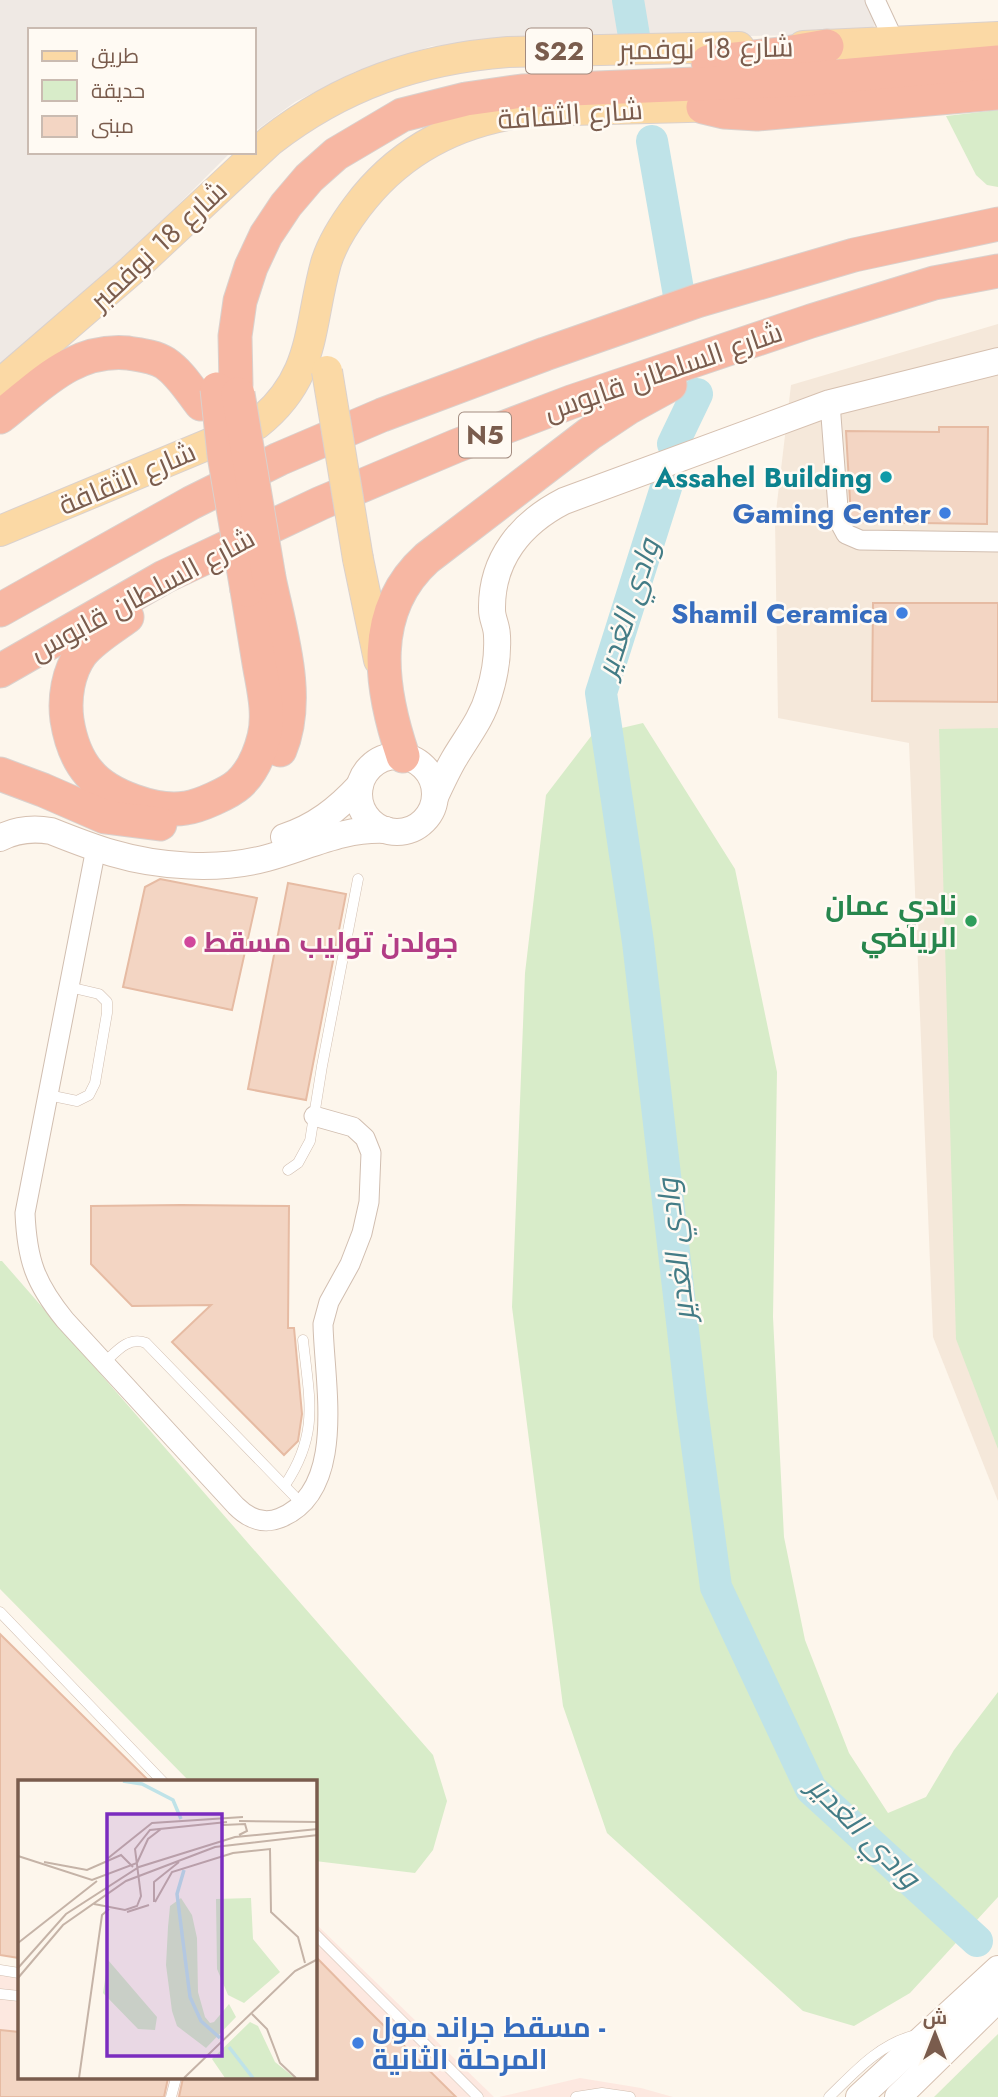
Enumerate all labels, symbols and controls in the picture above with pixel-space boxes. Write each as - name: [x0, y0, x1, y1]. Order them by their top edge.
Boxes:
- street label: شارع 18 نوفمبر: [616, 26, 794, 71]
- legend: [28, 28, 256, 154]
- road number: S22: [526, 28, 592, 74]
- text: طريق: [91, 41, 139, 71]
- text: حديقة: [91, 76, 145, 106]
- street label: شارع الثقافة: [496, 89, 644, 140]
- text: مبنى: [91, 111, 134, 141]
- street label: شارع 18 نوفمبر: [79, 171, 236, 321]
- street label: شارع السلطان قابوس: [538, 311, 788, 431]
- road number: N5: [459, 412, 511, 458]
- street label: شارع الثقافة: [52, 431, 202, 526]
- place label: Assahel Building: [654, 457, 872, 498]
- marker: Assahel Building: [878, 469, 894, 485]
- place label: Gaming Center: [733, 493, 931, 534]
- marker: Gaming Center: [937, 505, 953, 521]
- street label: شارع السلطان قابوس: [22, 518, 262, 671]
- water label: وادي الغدير: [584, 531, 673, 687]
- place label: Shamil Ceramica: [671, 593, 888, 634]
- marker: Shamil Ceramica: [894, 605, 910, 621]
- place label: نادي عمان الرياضي: [825, 885, 957, 959]
- marker: نادي عمان الرياضي: [963, 913, 979, 929]
- place label: جولدن توليب مسقط: [204, 922, 458, 963]
- marker: جولدن توليب مسقط: [182, 934, 198, 950]
- water label: وادي الغدير: [645, 1174, 708, 1328]
- water label: وادي الغدير: [794, 1763, 931, 1900]
- inset map: [18, 1780, 317, 2080]
- north arrow: [900, 1999, 970, 2069]
- text: ش: [923, 2004, 947, 2031]
- place label: مسقط جراند مول - المرحلة الثانية: [372, 2007, 606, 2080]
- marker: مسقط جراند مول - المرحلة الثانية: [350, 2035, 366, 2051]

